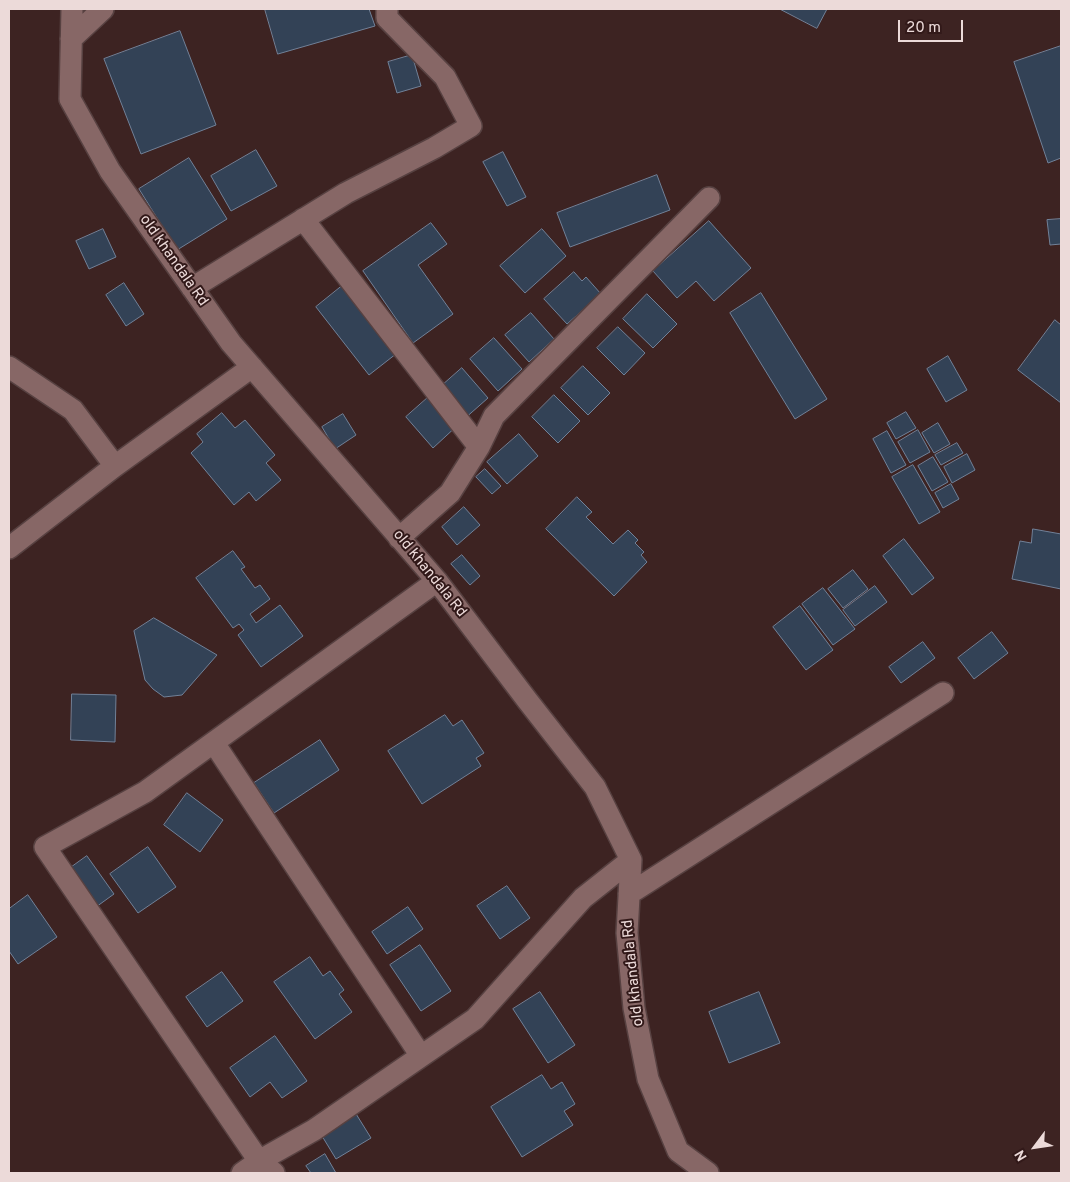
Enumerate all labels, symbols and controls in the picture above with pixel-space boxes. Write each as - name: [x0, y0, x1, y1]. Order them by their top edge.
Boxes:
- scale bar: [900, 10, 965, 42]
- text: 20 m: [906, 19, 941, 38]
- street label: old khandala Rd: [135, 212, 211, 310]
- street label: old khandala Rd: [388, 527, 470, 621]
- street label: old khandala Rd: [619, 919, 649, 1027]
- north arrow: [1010, 1122, 1060, 1172]
- text: N: [1012, 1146, 1032, 1164]

